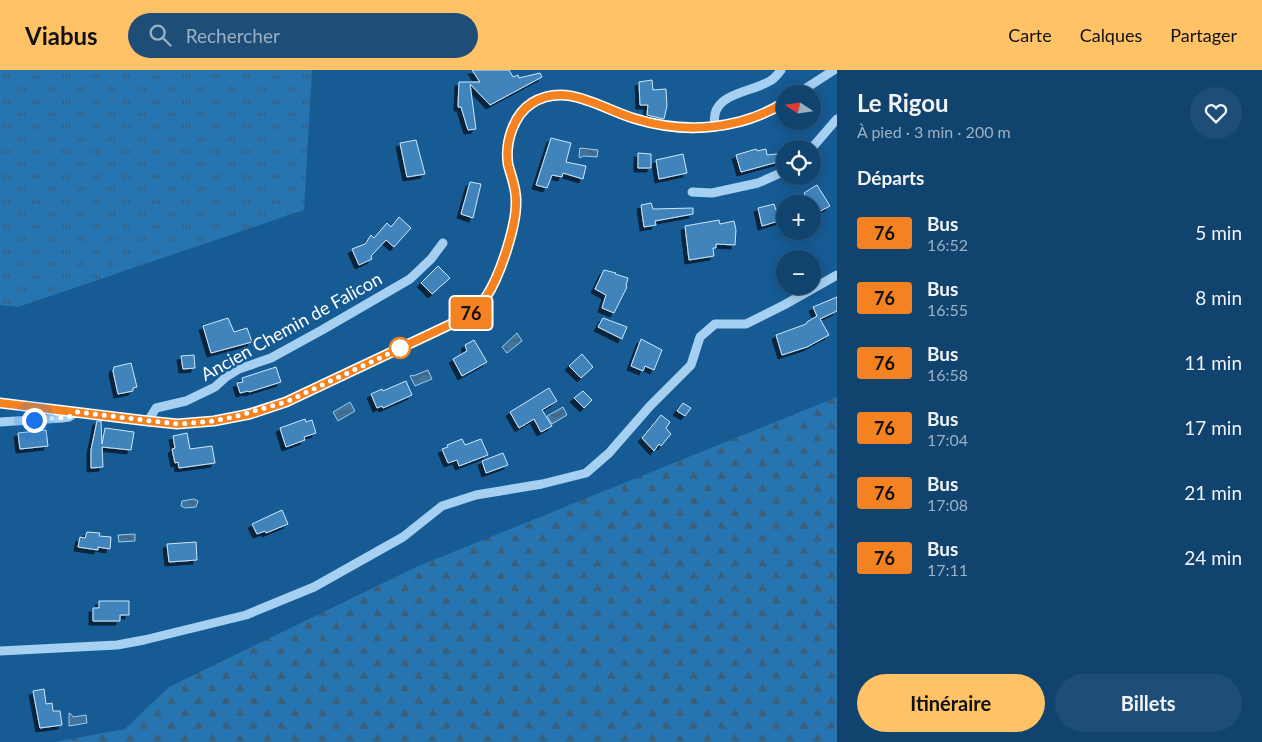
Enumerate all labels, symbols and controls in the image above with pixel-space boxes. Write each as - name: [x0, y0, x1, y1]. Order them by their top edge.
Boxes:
- search box: [128, 13, 478, 58]
- text: Viabus: [25, 21, 98, 50]
- icon: search: [146, 21, 174, 49]
- text: Rechercher: [186, 24, 280, 47]
- text: Carte: [1008, 24, 1052, 46]
- text: Calques: [1080, 24, 1142, 46]
- text: Partager: [1170, 24, 1237, 46]
- north arrow: [776, 85, 821, 130]
- map controls: [776, 85, 821, 295]
- button: heart: [1190, 87, 1242, 139]
- text: Le Rigou: [857, 88, 949, 117]
- text: À pied · 3 min · 200 m: [857, 122, 1011, 141]
- button: locate: [776, 140, 821, 185]
- text: Départs: [857, 166, 924, 189]
- button: +: [776, 195, 821, 240]
- text: Bus: [927, 212, 958, 235]
- text: 5 min: [1195, 221, 1242, 244]
- text: 76: [874, 222, 895, 244]
- text: 16:52: [927, 235, 968, 254]
- button: −: [776, 250, 821, 295]
- street label: Ancien Chemin de Falicon: [196, 267, 386, 385]
- text: Bus: [927, 277, 958, 300]
- text: 8 min: [1195, 286, 1242, 309]
- text: 76: [874, 287, 895, 309]
- line badge: 76: [448, 297, 494, 329]
- text: 16:55: [927, 300, 968, 319]
- text: 76: [461, 302, 481, 324]
- unlabelled marker: [389, 337, 411, 359]
- text: Bus: [927, 342, 958, 365]
- text: 11 min: [1184, 351, 1242, 374]
- text: 76: [874, 352, 895, 374]
- text: 16:58: [927, 365, 968, 384]
- text: Bus: [927, 407, 958, 430]
- your location: [22, 408, 47, 433]
- text: 17 min: [1184, 416, 1242, 439]
- text: 76: [874, 417, 895, 439]
- text: 17:04: [927, 430, 968, 449]
- text: Bus: [927, 472, 958, 495]
- text: 21 min: [1184, 481, 1242, 504]
- text: 76: [874, 482, 895, 504]
- text: 17:08: [927, 495, 968, 514]
- text: Bus: [927, 537, 958, 560]
- text: 24 min: [1184, 546, 1242, 569]
- text: 76: [874, 547, 895, 569]
- text: 17:11: [927, 560, 968, 579]
- button: Itinéraire: [857, 674, 1045, 732]
- button: Billets: [1055, 674, 1242, 732]

